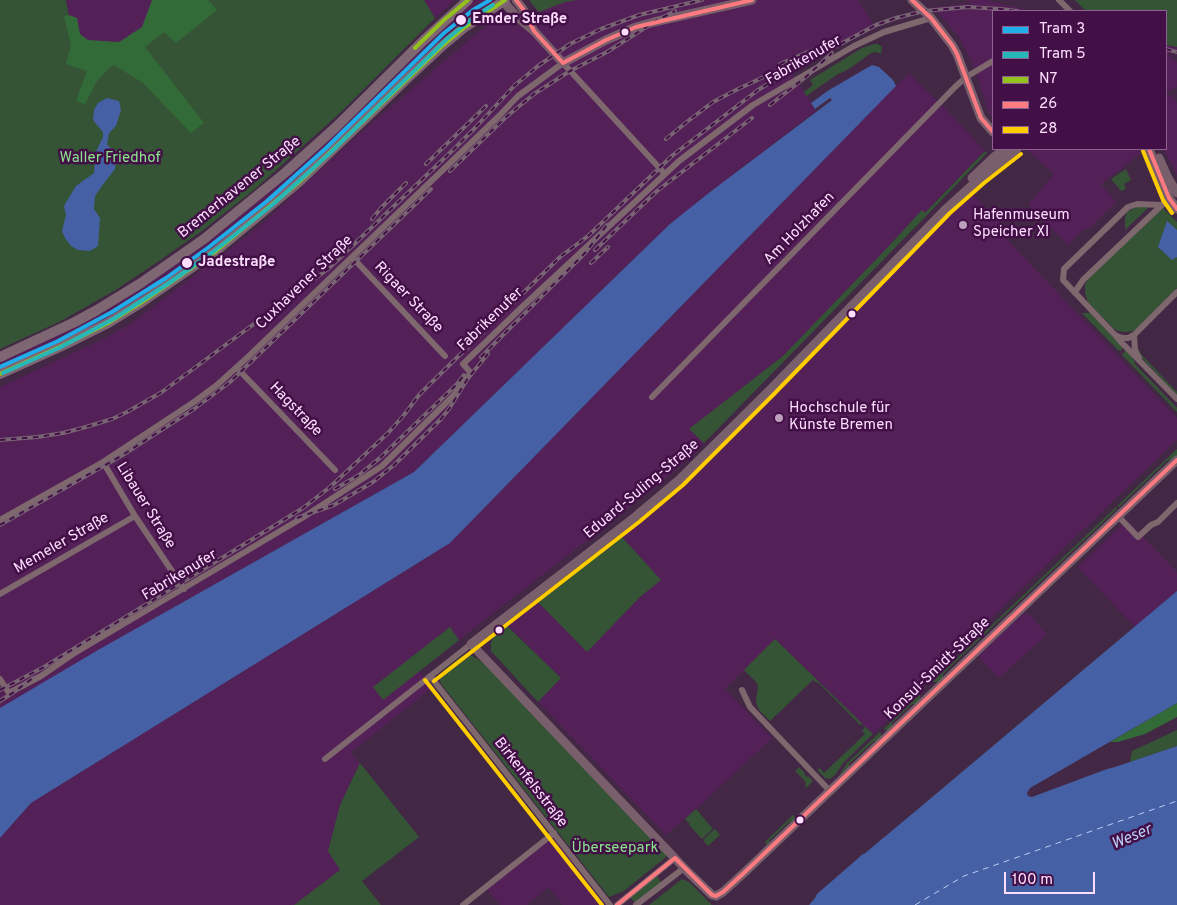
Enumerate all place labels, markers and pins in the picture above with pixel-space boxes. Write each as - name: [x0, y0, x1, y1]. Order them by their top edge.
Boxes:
- place label: Emder Straße: [472, 11, 567, 29]
- marker: Emder Straße: [454, 13, 468, 27]
- unlabelled marker: [620, 27, 630, 37]
- place label: Hafenmuseum Speicher XI: [973, 207, 1070, 242]
- marker: Hafenmuseum Speicher XI: [957, 219, 969, 231]
- place label: Jadestraße: [198, 254, 275, 272]
- marker: Jadestraße: [180, 256, 194, 270]
- unlabelled marker: [847, 309, 857, 319]
- place label: Hochschule für Künste Bremen: [789, 400, 893, 435]
- marker: Hochschule für Künste Bremen: [773, 412, 785, 424]
- unlabelled marker: [494, 625, 504, 635]
- unlabelled marker: [795, 815, 805, 825]

